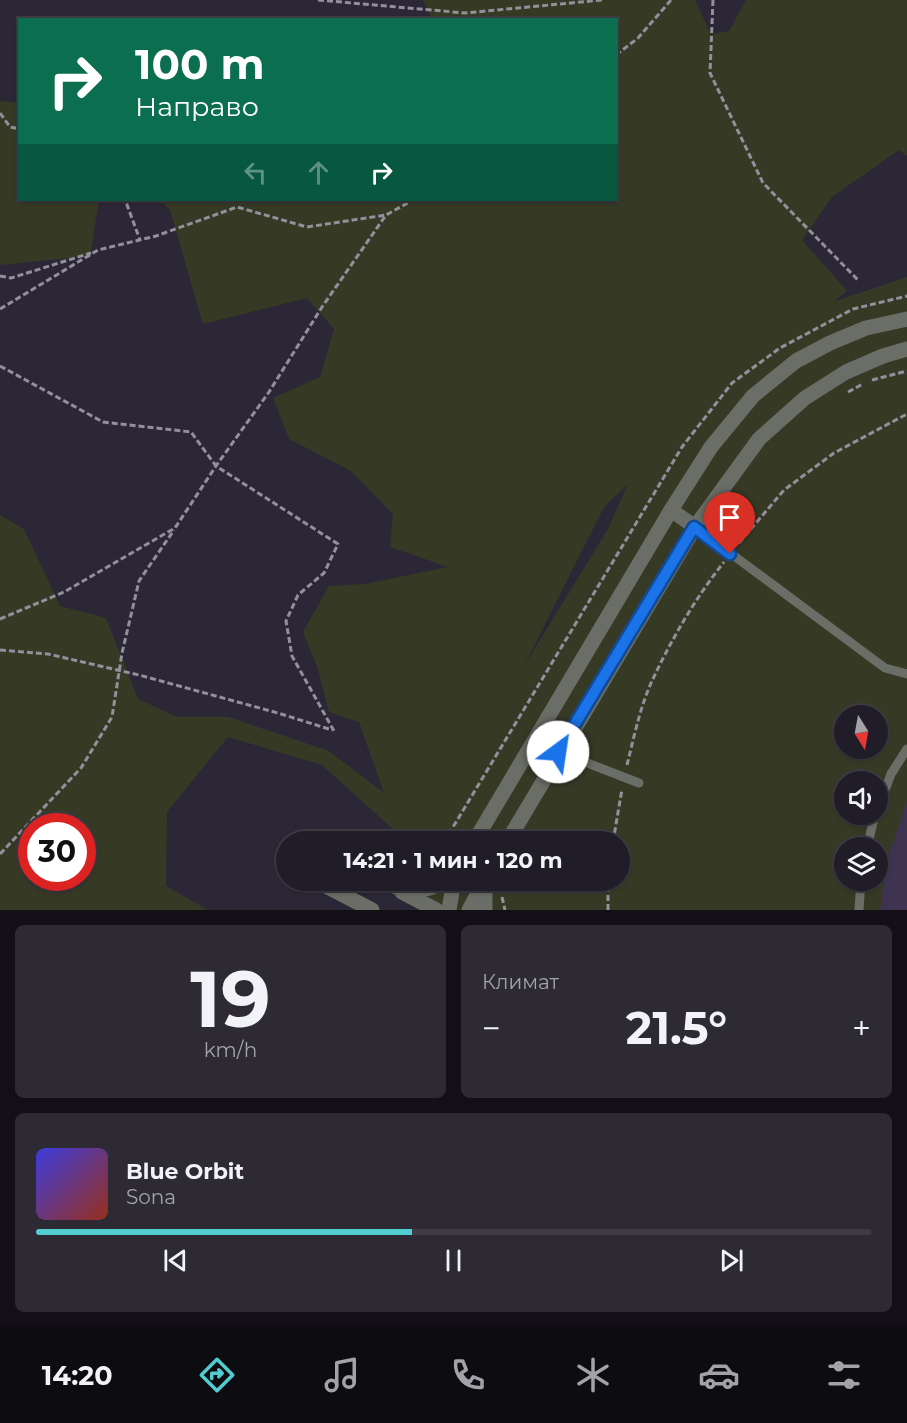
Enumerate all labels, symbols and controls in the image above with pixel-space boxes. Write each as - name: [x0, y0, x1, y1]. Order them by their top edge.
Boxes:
- text: 100 m: [135, 38, 264, 90]
- icon: right: [36, 42, 114, 120]
- text: Направо: [135, 90, 259, 123]
- icon: left: [239, 156, 272, 189]
- icon: ahead: [302, 156, 335, 189]
- icon: right: [365, 156, 398, 189]
- pin: [704, 492, 755, 554]
- icon: arrive: [713, 501, 746, 534]
- north arrow: [834, 705, 888, 759]
- map controls: [834, 705, 888, 891]
- position arrow: [526, 720, 590, 784]
- button: sound: [834, 771, 888, 825]
- speed limit sign: 30: [18, 813, 96, 891]
- button: layers: [834, 837, 888, 891]
- text: 14:21 · 1 мин · 120 m: [343, 847, 563, 874]
- text: 19: [190, 951, 271, 1047]
- text: Климат: [482, 970, 559, 994]
- text: 21.5°: [626, 1000, 727, 1055]
- text: −: [482, 1008, 501, 1048]
- text: +: [852, 1008, 871, 1048]
- text: km/h: [204, 1038, 257, 1062]
- text: Blue Orbit: [126, 1158, 244, 1185]
- text: Sona: [126, 1185, 176, 1209]
- icon: previous: [159, 1244, 192, 1277]
- icon: pause: [437, 1244, 470, 1277]
- icon: next: [715, 1244, 748, 1277]
- icon: directions: [196, 1354, 238, 1396]
- icon: music: [321, 1354, 363, 1396]
- icon: phone: [447, 1354, 489, 1396]
- icon: climate: [572, 1354, 614, 1396]
- icon: car: [698, 1354, 740, 1396]
- icon: filters: [823, 1354, 865, 1396]
- text: 14:20: [42, 1359, 112, 1392]

